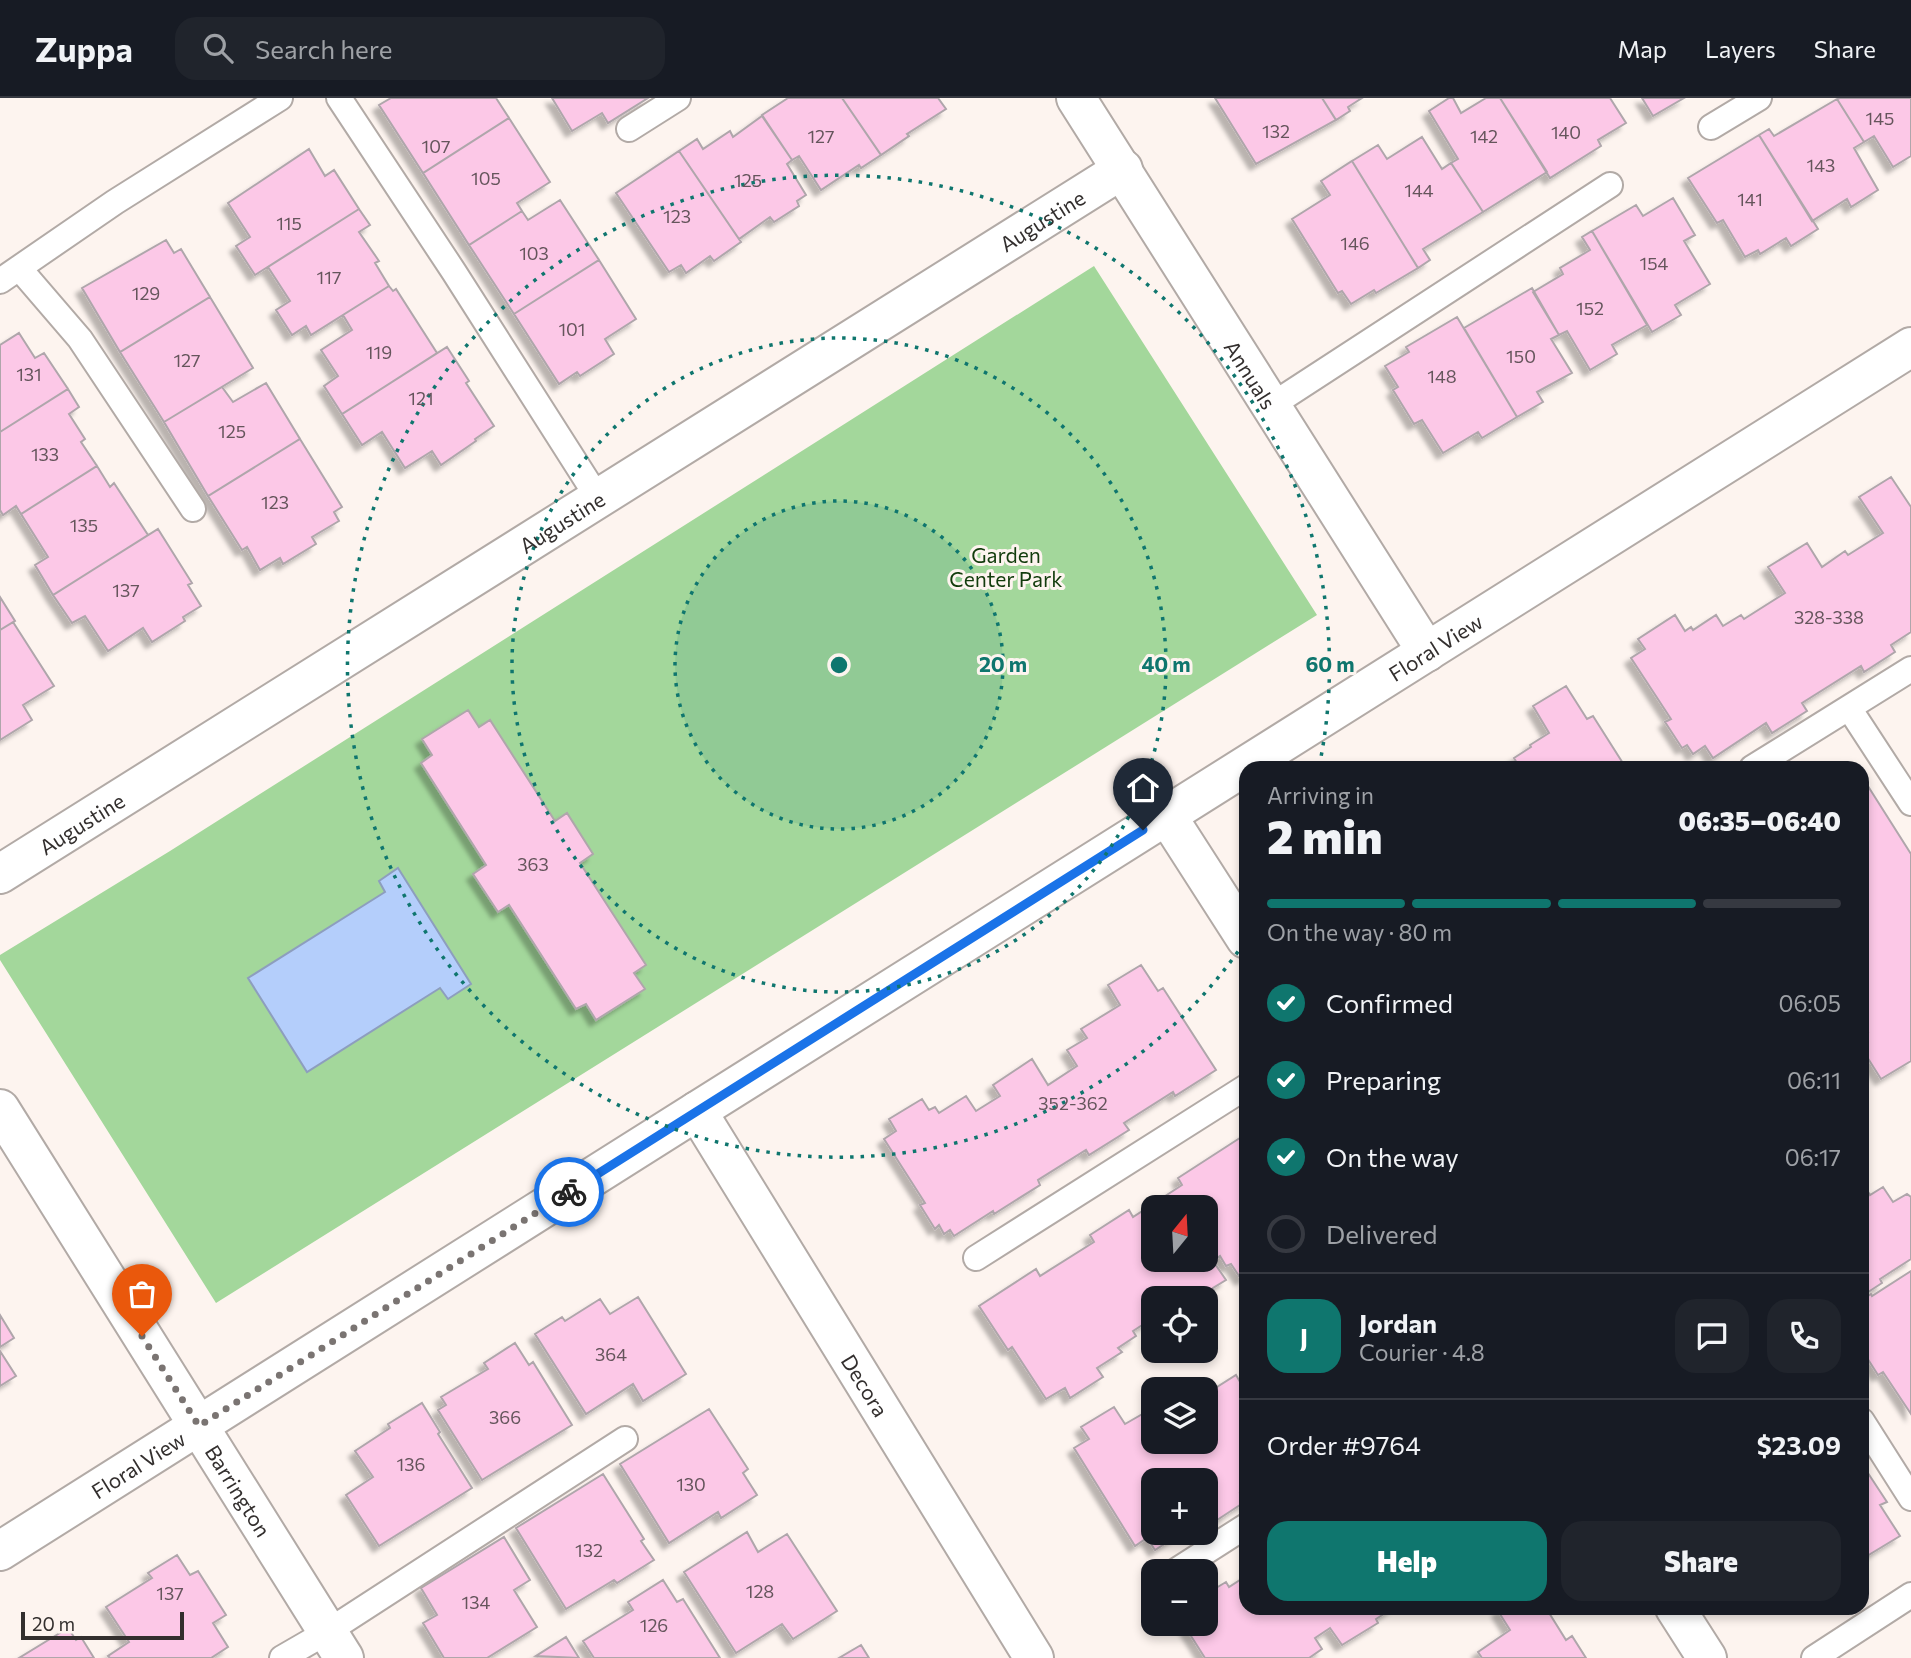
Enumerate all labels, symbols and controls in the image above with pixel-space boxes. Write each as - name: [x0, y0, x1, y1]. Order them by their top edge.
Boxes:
- search box: [175, 17, 665, 80]
- text: Zuppa: [35, 28, 133, 69]
- icon: search: [199, 29, 237, 67]
- text: Search here: [255, 33, 392, 64]
- text: Map: [1618, 34, 1667, 63]
- text: Layers: [1705, 34, 1776, 63]
- text: Share: [1814, 34, 1876, 63]
- house number: 145: [1866, 107, 1894, 129]
- house number: 132: [1262, 120, 1290, 142]
- house number: 140: [1551, 121, 1581, 143]
- house number: 127: [807, 125, 835, 147]
- house number: 142: [1470, 125, 1498, 147]
- house number: 107: [422, 135, 450, 157]
- house number: 143: [1807, 154, 1835, 176]
- house number: 105: [471, 167, 501, 189]
- house number: 125: [734, 169, 762, 191]
- house number: 144: [1404, 179, 1434, 201]
- street label: Augustine: [995, 184, 1089, 256]
- house number: 141: [1737, 188, 1763, 210]
- house number: 123: [663, 205, 691, 227]
- house number: 115: [276, 212, 302, 234]
- house number: 146: [1340, 232, 1370, 254]
- house number: 103: [519, 242, 549, 264]
- house number: 154: [1640, 252, 1669, 274]
- house number: 117: [317, 266, 341, 288]
- house number: 129: [132, 282, 160, 304]
- house number: 152: [1576, 297, 1604, 319]
- house number: 101: [558, 318, 586, 340]
- street label: Annuals: [1220, 335, 1282, 413]
- house number: 119: [366, 341, 392, 363]
- house number: 150: [1506, 345, 1536, 367]
- house number: 127: [173, 349, 201, 371]
- house number: 131: [16, 363, 42, 385]
- house number: 148: [1427, 365, 1457, 387]
- house number: 121: [408, 387, 434, 409]
- house number: 125: [218, 420, 246, 442]
- house number: 133: [31, 443, 59, 465]
- street label: Augustine: [514, 485, 609, 558]
- house number: 123: [261, 491, 289, 513]
- house number: 135: [70, 514, 98, 536]
- park label: Garden Center Park: [949, 542, 1063, 591]
- house number: 137: [112, 579, 140, 601]
- house number: 328-338: [1794, 606, 1864, 628]
- street label: Floral View: [1384, 608, 1487, 685]
- text: 20 m: [979, 651, 1027, 676]
- text: 40 m: [1141, 651, 1191, 676]
- text: 60 m: [1305, 651, 1355, 676]
- centre of rings: [827, 653, 851, 677]
- pin: [1113, 758, 1173, 830]
- icon: home: [1124, 769, 1162, 807]
- text: Arriving in: [1267, 781, 1374, 809]
- street label: Augustine: [34, 787, 129, 859]
- text: 06:35–06:40: [1679, 805, 1841, 836]
- text: 2 min: [1267, 807, 1383, 863]
- house number: 363: [517, 853, 549, 875]
- text: On the way · 80 m: [1267, 918, 1452, 946]
- icon: check: [1267, 984, 1305, 1022]
- text: Confirmed: [1326, 987, 1453, 1018]
- text: 06:05: [1778, 989, 1841, 1017]
- icon: check: [1267, 1061, 1305, 1099]
- text: Preparing: [1326, 1064, 1441, 1095]
- text: 06:11: [1787, 1066, 1841, 1094]
- house number: 352-362: [1038, 1092, 1108, 1114]
- icon: check: [1267, 1138, 1305, 1176]
- text: On the way: [1326, 1141, 1459, 1172]
- text: 06:17: [1785, 1143, 1841, 1171]
- courier: [534, 1157, 604, 1227]
- icon: bike: [550, 1173, 588, 1211]
- north arrow: [1141, 1195, 1218, 1272]
- map controls: [1141, 1195, 1218, 1636]
- text: Delivered: [1326, 1218, 1437, 1249]
- pin: [112, 1264, 172, 1336]
- icon: bag: [123, 1275, 161, 1313]
- button: locate: [1141, 1286, 1218, 1363]
- button: chat: [1675, 1299, 1749, 1373]
- button: phone: [1767, 1299, 1841, 1373]
- text: Jordan: [1359, 1307, 1437, 1338]
- text: J: [1300, 1321, 1308, 1352]
- text: Courier · 4.8: [1359, 1338, 1485, 1366]
- house number: 364: [595, 1343, 627, 1365]
- street label: Decora: [837, 1349, 894, 1421]
- button: layers: [1141, 1377, 1218, 1454]
- house number: 366: [489, 1406, 521, 1428]
- street label: Floral View: [86, 1425, 189, 1503]
- text: Order #9764: [1267, 1429, 1421, 1460]
- text: $23.09: [1757, 1429, 1841, 1460]
- street label: Barrington: [201, 1440, 277, 1541]
- house number: 136: [397, 1453, 425, 1475]
- button: +: [1141, 1468, 1218, 1545]
- house number: 130: [676, 1473, 706, 1495]
- button: Help: [1267, 1521, 1547, 1601]
- button: Share: [1561, 1521, 1841, 1601]
- house number: 132: [575, 1539, 603, 1561]
- button: −: [1141, 1559, 1218, 1636]
- house number: 128: [746, 1580, 774, 1602]
- house number: 137: [156, 1582, 184, 1604]
- house number: 134: [462, 1591, 491, 1613]
- scale bar: [21, 1609, 184, 1641]
- text: 20 m: [32, 1612, 75, 1635]
- house number: 126: [640, 1614, 668, 1636]

